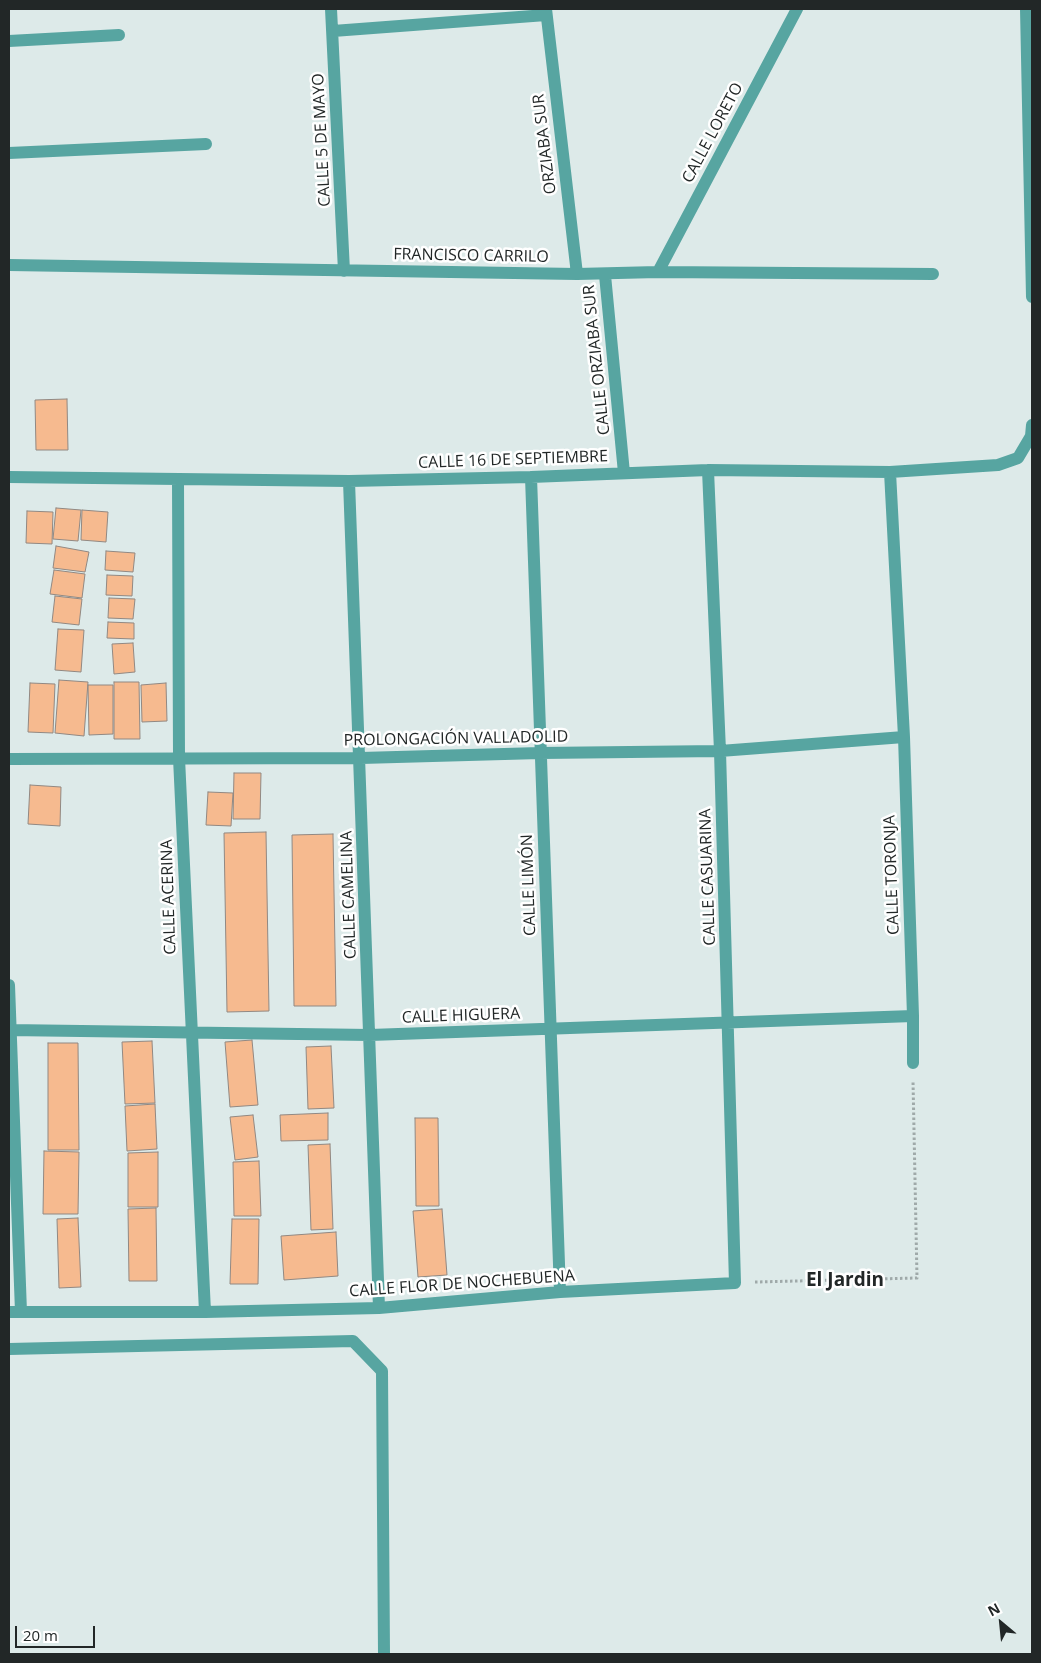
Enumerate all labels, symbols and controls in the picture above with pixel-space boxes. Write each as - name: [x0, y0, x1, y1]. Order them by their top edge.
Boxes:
- street label: CALLE 5 DE MAYO: [309, 73, 335, 207]
- street label: CALLE LORETO: [679, 80, 747, 186]
- street label: ORZIABA SUR: [529, 93, 561, 195]
- street label: FRANCISCO CARRILO: [393, 245, 549, 267]
- street label: CALLE ORZIABA SUR: [580, 284, 614, 436]
- street label: CALLE 16 DE SEPTIEMBRE: [418, 447, 608, 473]
- street label: PROLONGACIÓN VALLADOLID: [344, 727, 568, 751]
- street label: CALLE CASUARINA: [696, 808, 720, 946]
- street label: CALLE TORONJA: [880, 815, 904, 935]
- street label: CALLE CAMELINA: [337, 831, 361, 959]
- street label: CALLE LIMÓN: [518, 834, 540, 936]
- street label: CALLE ACERINA: [157, 839, 181, 955]
- street label: CALLE HIGUERA: [402, 1004, 520, 1028]
- street label: CALLE FLOR DE NOCHEBUENA: [349, 1267, 575, 1301]
- district label: El Jardin: [806, 1270, 884, 1292]
- north arrow: [976, 1598, 1026, 1648]
- text: N: [984, 1598, 1003, 1620]
- scale bar: [18, 1616, 98, 1648]
- text: 20 m: [23, 1625, 58, 1645]

